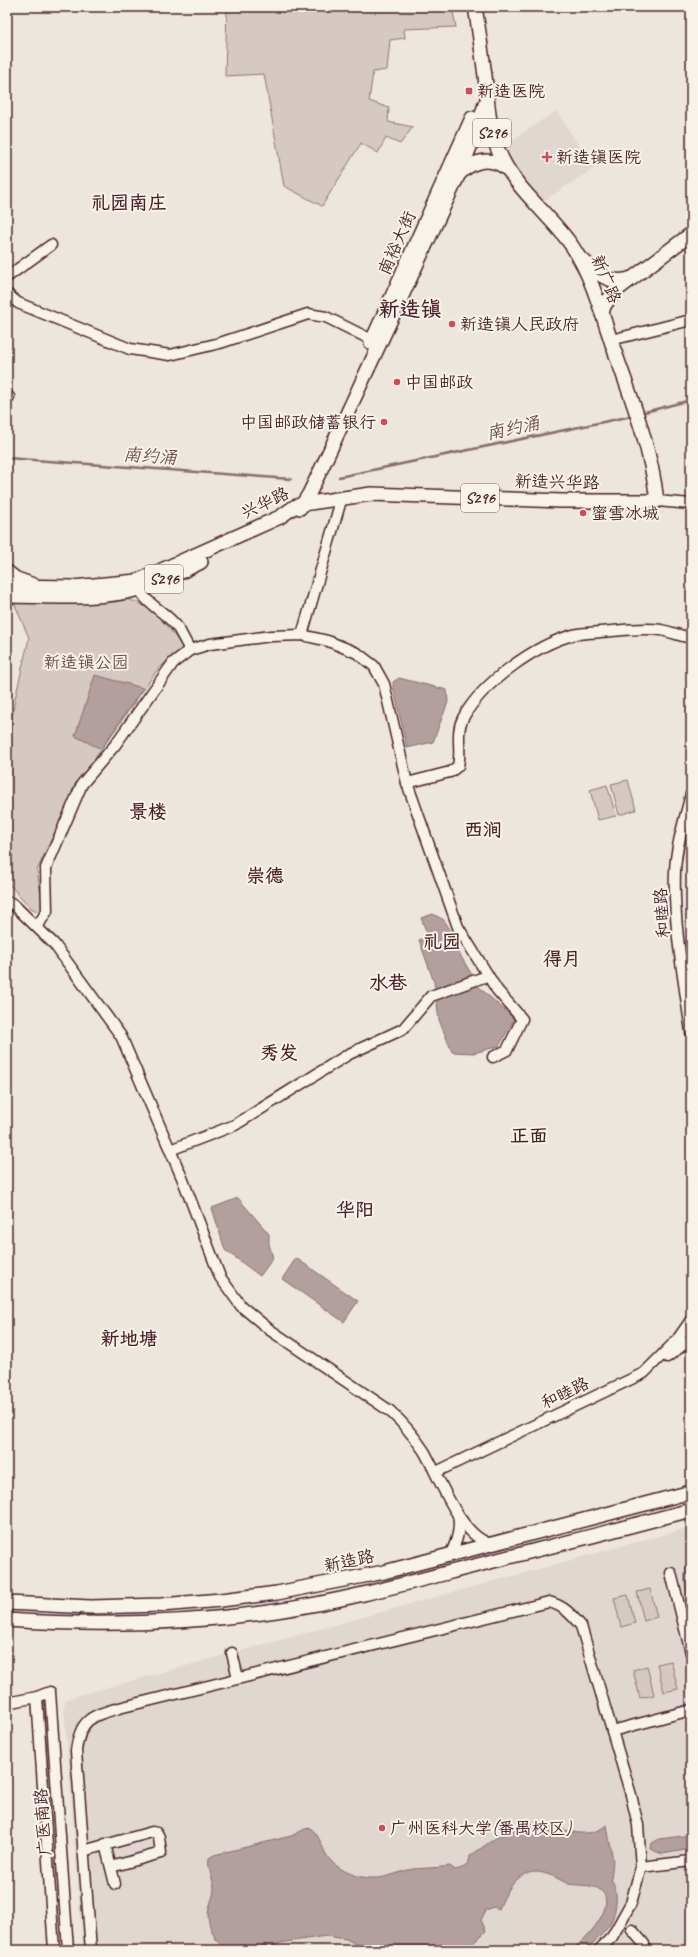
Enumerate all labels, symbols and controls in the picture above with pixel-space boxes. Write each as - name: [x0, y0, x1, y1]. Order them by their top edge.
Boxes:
- place label: 新造医院: [477, 81, 545, 102]
- marker: 新造医院: [464, 86, 474, 96]
- road number: S296: [473, 119, 511, 147]
- place label: 新造镇医院: [556, 147, 641, 168]
- marker: 新造镇医院: [541, 151, 553, 163]
- district label: 礼园南庄: [91, 191, 167, 215]
- street label: 南裕大街: [374, 208, 420, 278]
- street label: 新广路: [586, 251, 626, 307]
- district label: 新造镇: [379, 296, 442, 322]
- place label: 新造镇人民政府: [460, 314, 579, 335]
- marker: 新造镇人民政府: [447, 319, 457, 329]
- place label: 中国邮政: [405, 372, 473, 393]
- marker: 中国邮政: [392, 377, 402, 387]
- water label: 南约涌: [484, 411, 543, 444]
- place label: 中国邮政储蓄银行: [240, 412, 376, 433]
- marker: 中国邮政储蓄银行: [379, 417, 389, 427]
- water label: 南约涌: [122, 443, 179, 469]
- street label: 新造兴华路: [514, 471, 600, 493]
- street label: 兴华路: [237, 482, 293, 524]
- road number: S296: [461, 484, 499, 512]
- place label: 蜜雪冰城: [591, 503, 659, 524]
- marker: 蜜雪冰城: [578, 508, 588, 518]
- road number: S296: [145, 565, 183, 593]
- park label: 新造镇公园: [44, 652, 129, 673]
- district label: 景楼: [129, 800, 167, 824]
- district label: 西涧: [464, 818, 502, 842]
- district label: 崇德: [246, 864, 284, 888]
- street label: 和睦路: [650, 887, 674, 939]
- district label: 礼园: [423, 930, 461, 954]
- district label: 得月: [543, 947, 581, 971]
- district label: 水巷: [369, 971, 408, 995]
- district label: 秀发: [260, 1041, 298, 1065]
- district label: 正面: [510, 1124, 548, 1148]
- district label: 华阳: [336, 1198, 374, 1222]
- district label: 新地塘: [100, 1327, 158, 1351]
- street label: 和睦路: [537, 1372, 593, 1414]
- street label: 新造路: [322, 1545, 376, 1577]
- street label: 广医南路: [30, 1787, 56, 1857]
- place label: 广州医科大学(番禺校区): [390, 1818, 573, 1839]
- marker: 广州医科大学(番禺校区): [377, 1823, 387, 1833]

